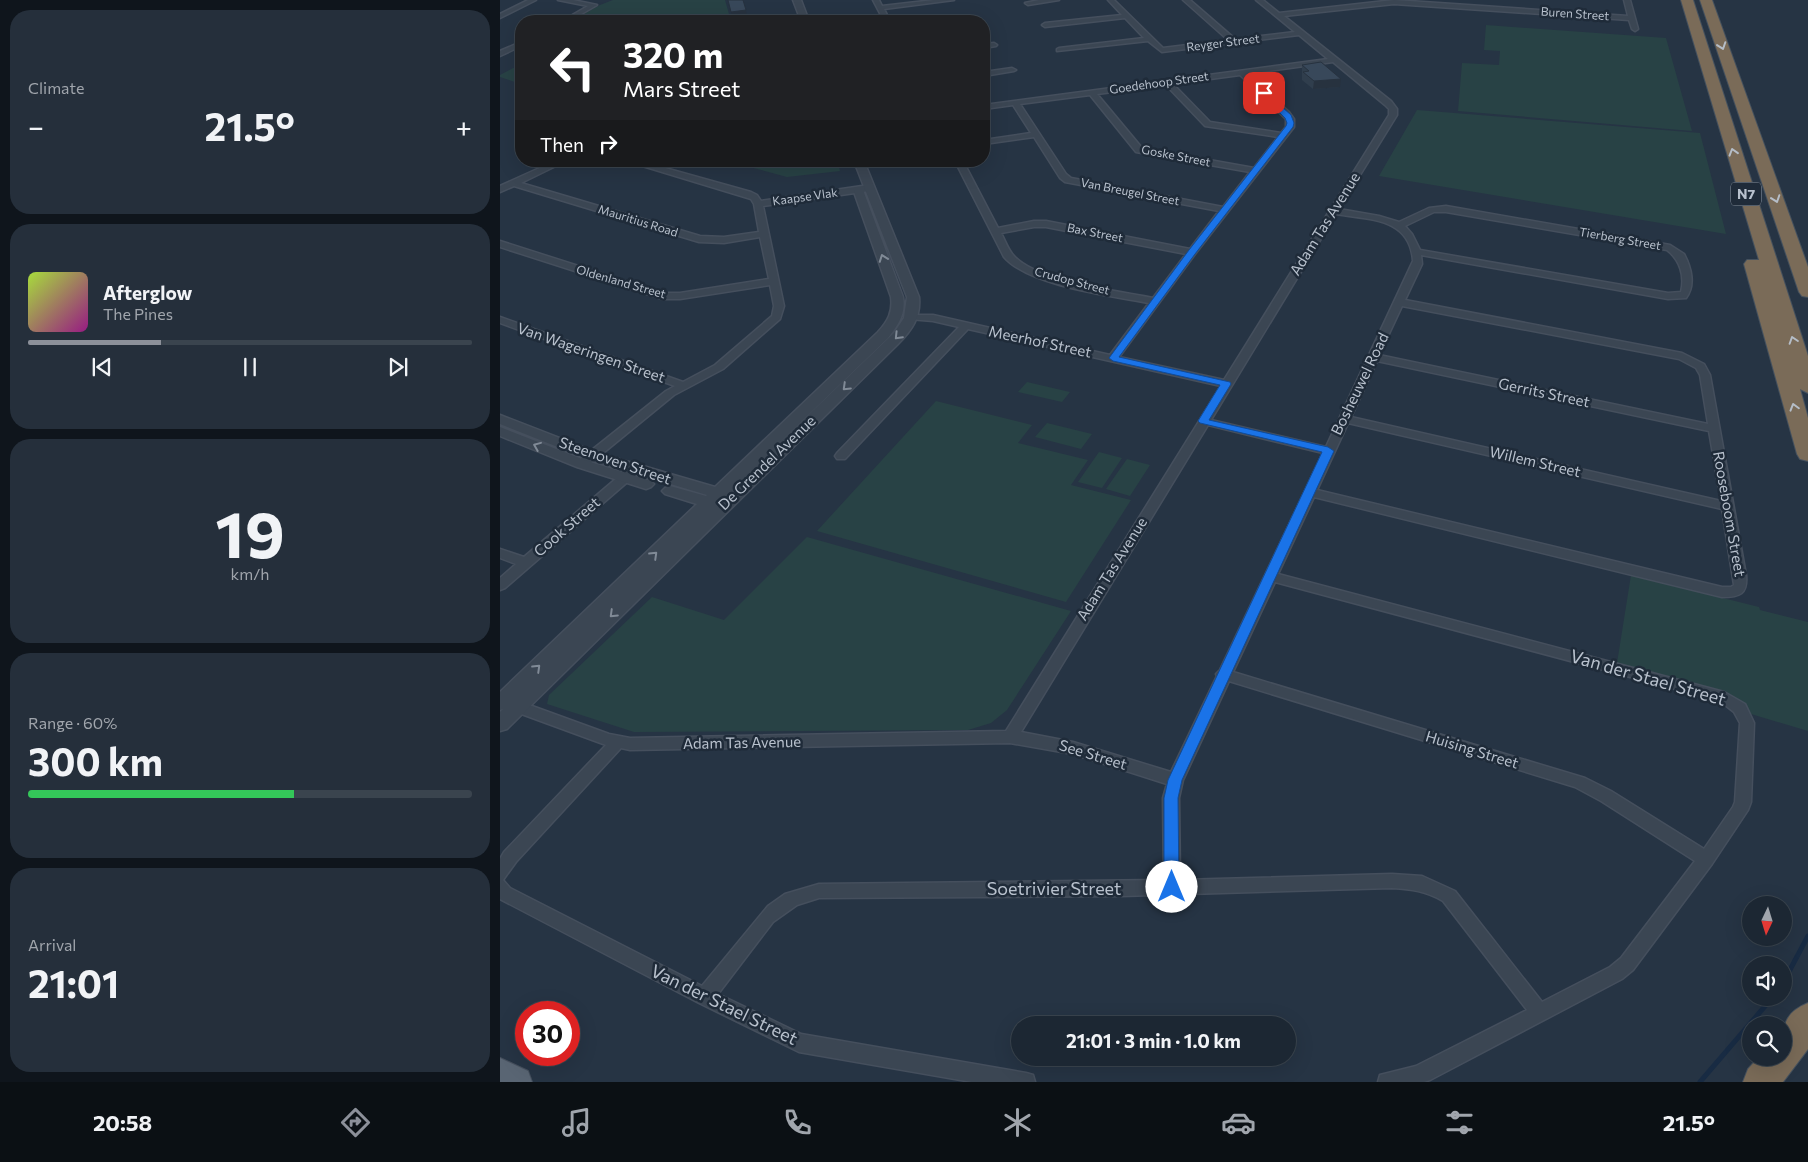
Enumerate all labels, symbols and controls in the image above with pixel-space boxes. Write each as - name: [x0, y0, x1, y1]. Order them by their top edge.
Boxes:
- street label: Buren Street: [1540, 4, 1610, 22]
- street label: Reyger Street: [1185, 31, 1260, 53]
- text: 320 m: [623, 32, 723, 75]
- icon: left: [540, 35, 605, 100]
- one-way arrow: [1716, 41, 1726, 50]
- street label: Goedehoop Street: [1108, 68, 1209, 96]
- pin: [1243, 72, 1285, 114]
- text: Mars Street: [623, 75, 740, 102]
- text: Climate: [28, 78, 84, 97]
- icon: arrive: [1250, 79, 1278, 107]
- text: 21.5°: [205, 102, 295, 149]
- text: −: [28, 109, 44, 143]
- text: +: [456, 109, 472, 143]
- icon: right: [594, 130, 622, 158]
- text: Then: [540, 133, 584, 156]
- street label: Goske Street: [1140, 141, 1212, 169]
- one-way arrow: [1729, 149, 1739, 157]
- street label: Adam Tas Avenue: [1285, 168, 1363, 278]
- street label: Van Breugel Street: [1080, 175, 1181, 207]
- road number: N7: [1731, 182, 1761, 205]
- street label: Kaapse Vlak: [771, 184, 839, 208]
- one-way arrow: [1770, 195, 1780, 203]
- street label: Mauritius Road: [597, 201, 680, 239]
- street label: Bax Street: [1066, 220, 1124, 244]
- street label: Tierberg Street: [1578, 224, 1662, 252]
- one-way arrow: [879, 255, 889, 263]
- street label: Oldenland Street: [575, 262, 668, 301]
- street label: Crudop Street: [1033, 263, 1111, 297]
- text: Afterglow: [103, 281, 192, 304]
- text: The Pines: [103, 304, 173, 323]
- street label: Van Wageringen Street: [515, 318, 668, 386]
- street label: Meerhof Street: [987, 321, 1093, 361]
- street label: Bosheuwel Road: [1327, 329, 1392, 438]
- one-way arrow: [895, 330, 904, 339]
- one-way arrow: [1789, 337, 1799, 345]
- icon: previous: [88, 353, 116, 381]
- icon: pause: [236, 353, 264, 381]
- icon: next: [384, 353, 412, 381]
- street label: Gerrits Street: [1497, 374, 1592, 410]
- one-way arrow: [843, 381, 852, 390]
- one-way arrow: [1790, 404, 1800, 412]
- street label: De Grendel Avenue: [714, 411, 819, 513]
- street label: Steenoven Street: [557, 432, 674, 488]
- one-way arrow: [533, 442, 542, 453]
- street label: Willem Street: [1488, 442, 1583, 480]
- street label: Rooseboom Street: [1710, 450, 1750, 578]
- text: 19: [215, 492, 285, 571]
- street label: Cook Street: [530, 493, 603, 560]
- street label: Adam Tas Avenue: [1072, 513, 1150, 623]
- one-way arrow: [649, 552, 658, 561]
- text: km/h: [231, 564, 269, 583]
- one-way arrow: [610, 608, 619, 617]
- street label: Van der Stael Street: [1568, 644, 1729, 710]
- one-way arrow: [531, 665, 540, 674]
- text: Range · 60%: [28, 713, 117, 732]
- street label: Huising Street: [1424, 726, 1521, 772]
- street label: Adam Tas Avenue: [683, 732, 801, 752]
- street label: See Street: [1057, 735, 1129, 773]
- text: 300 km: [28, 737, 163, 784]
- position arrow: [1145, 860, 1197, 912]
- street label: Soetrivier Street: [987, 877, 1121, 899]
- north arrow: [1742, 896, 1792, 946]
- map controls: [1742, 896, 1792, 1066]
- text: Arrival: [28, 935, 76, 954]
- button: sound: [1742, 956, 1792, 1006]
- text: 21:01: [28, 959, 119, 1006]
- street label: Van der Stael Street: [647, 959, 801, 1049]
- speed limit sign: 30: [515, 1001, 580, 1066]
- button: search: [1742, 1016, 1792, 1066]
- text: 21:01 · 3 min · 1.0 km: [1066, 1029, 1241, 1052]
- icon: directions: [338, 1105, 373, 1140]
- icon: music: [559, 1105, 594, 1140]
- icon: phone: [780, 1105, 815, 1140]
- icon: climate: [1000, 1105, 1035, 1140]
- icon: car: [1221, 1105, 1256, 1140]
- icon: filters: [1442, 1105, 1477, 1140]
- text: 20:58: [93, 1109, 152, 1136]
- text: 21.5°: [1663, 1109, 1715, 1136]

